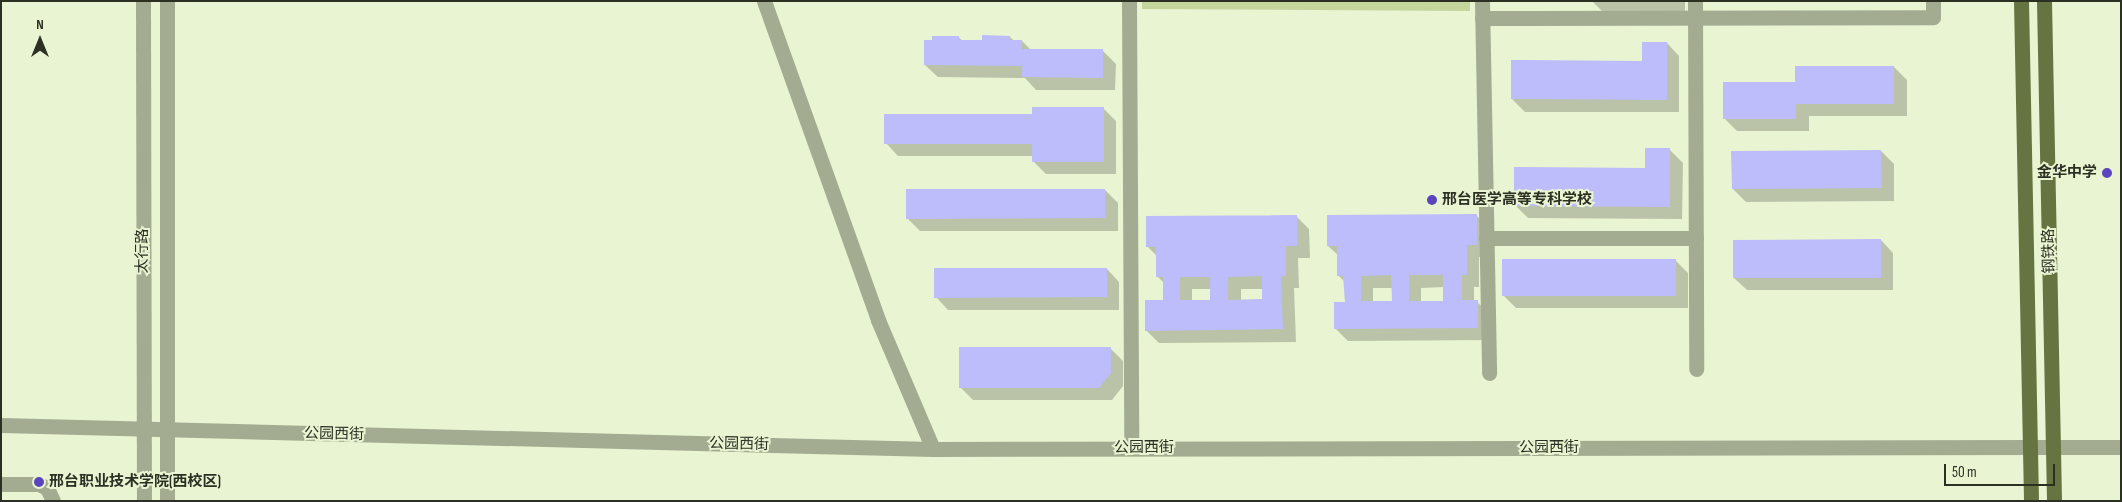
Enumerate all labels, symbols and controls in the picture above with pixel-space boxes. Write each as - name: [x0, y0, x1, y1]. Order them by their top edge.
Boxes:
- north arrow: [15, 15, 65, 65]
- text: N: [36, 16, 44, 33]
- place label: 金华中学: [2037, 164, 2097, 182]
- marker: 金华中学: [2101, 167, 2113, 179]
- place label: 邢台医学高等专科学校: [1442, 191, 1592, 209]
- marker: 邢台医学高等专科学校: [1426, 194, 1438, 206]
- street label: 钢铁路: [2040, 228, 2058, 274]
- street label: 太行路: [134, 229, 152, 273]
- street label: 公园西街: [304, 424, 364, 444]
- street label: 公园西街: [709, 434, 769, 454]
- street label: 公园西街: [1114, 439, 1174, 457]
- street label: 公园西街: [1519, 439, 1579, 457]
- scale bar: [1947, 454, 2058, 486]
- text: 50 m: [1952, 463, 1977, 482]
- place label: 邢台职业技术学院(西校区): [49, 473, 221, 491]
- marker: 邢台职业技术学院(西校区): [33, 476, 45, 488]

